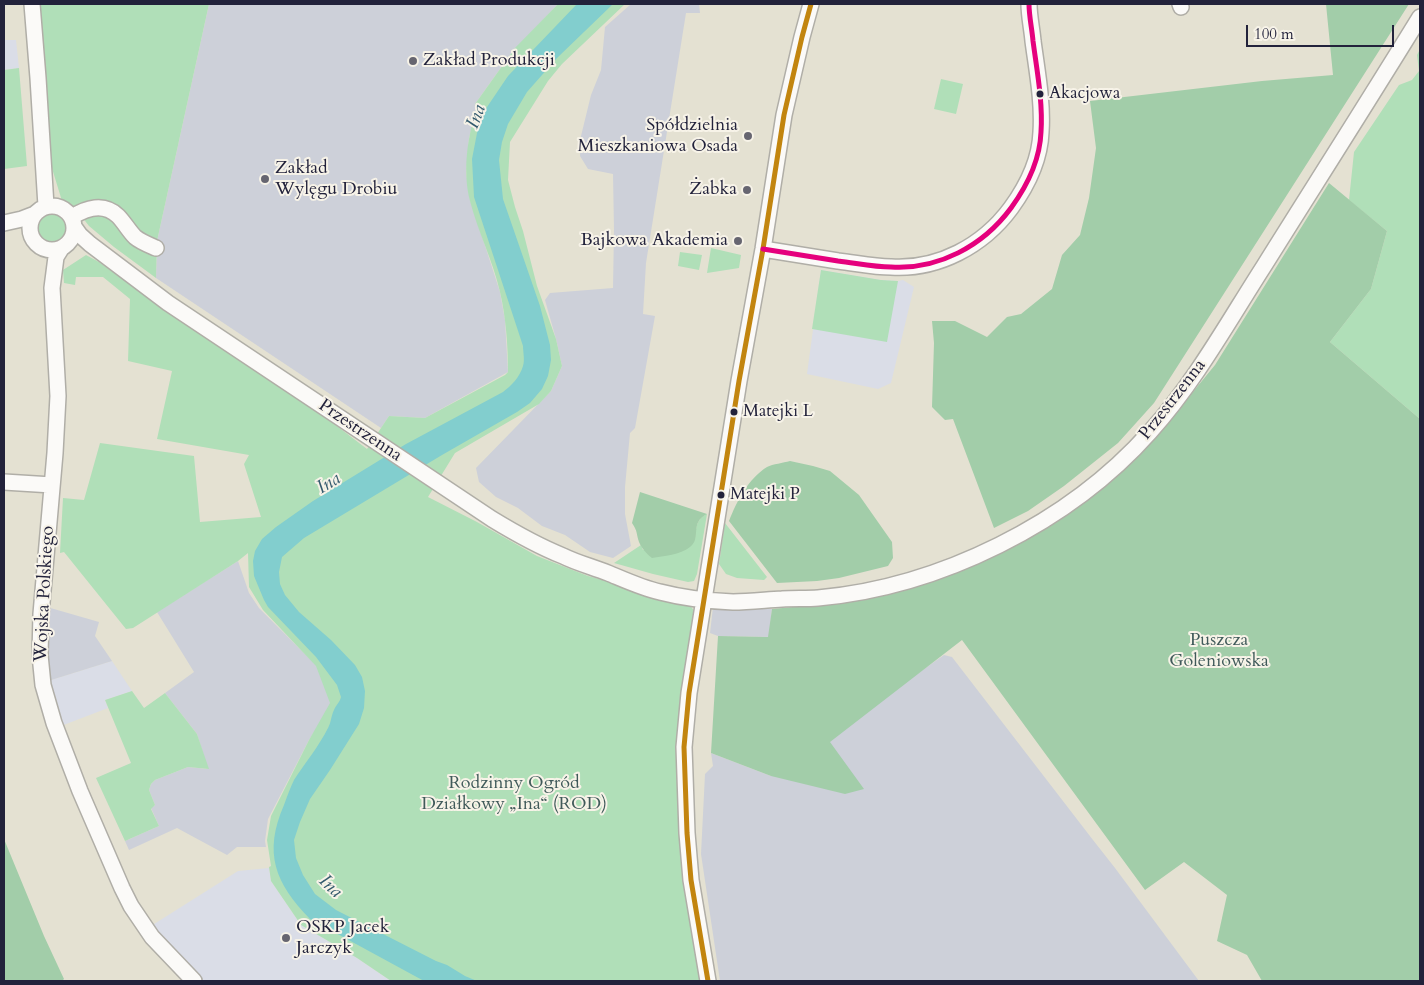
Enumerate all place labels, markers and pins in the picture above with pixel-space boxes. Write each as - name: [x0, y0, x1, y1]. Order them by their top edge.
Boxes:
- place label: Zakład Produkcji: [423, 50, 555, 72]
- marker: Zakład Produkcji: [407, 55, 419, 67]
- place label: Akacjowa: [1049, 84, 1120, 104]
- marker: Akacjowa: [1035, 89, 1045, 99]
- place label: Spółdzielnia Mieszkaniowa Osada: [578, 115, 738, 158]
- marker: Spółdzielnia Mieszkaniowa Osada: [742, 130, 754, 142]
- place label: Zakład Wylęgu Drobiu: [275, 158, 397, 200]
- marker: Zakład Wylęgu Drobiu: [259, 173, 271, 185]
- place label: Żabka: [689, 179, 737, 201]
- marker: Żabka: [741, 184, 753, 196]
- place label: Bajkowa Akademia: [580, 230, 728, 252]
- marker: Bajkowa Akademia: [732, 235, 744, 247]
- place label: Matejki L: [743, 402, 813, 422]
- marker: Matejki L: [729, 407, 739, 417]
- place label: Matejki P: [730, 485, 800, 505]
- marker: Matejki P: [716, 490, 726, 500]
- place label: OSKP Jacek Jarczyk: [296, 917, 389, 960]
- marker: OSKP Jacek Jarczyk: [280, 932, 292, 944]

